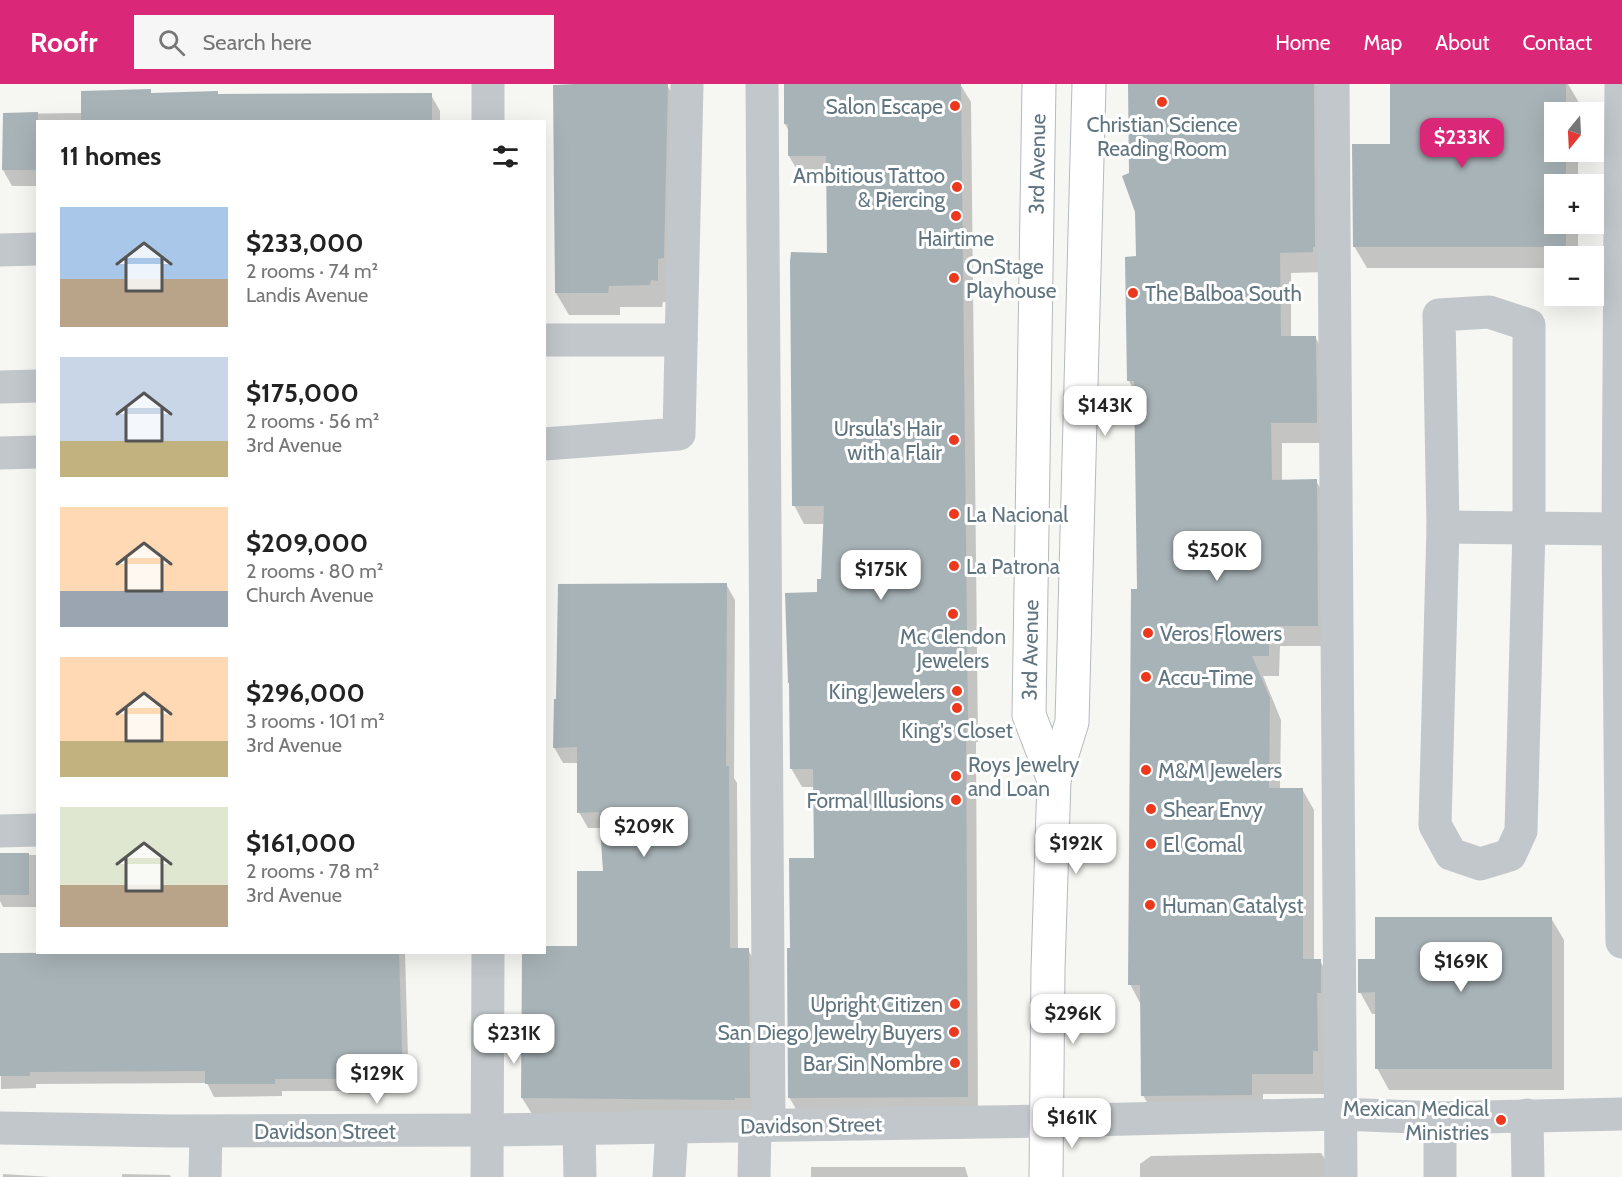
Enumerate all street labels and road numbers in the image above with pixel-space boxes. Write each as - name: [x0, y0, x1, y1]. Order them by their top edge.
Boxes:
- street label: 3rd Avenue: [1024, 113, 1050, 215]
- street label: 3rd Avenue: [1017, 599, 1043, 701]
- street label: Davidson Street: [740, 1111, 882, 1139]
- street label: Davidson Street: [254, 1119, 396, 1144]

